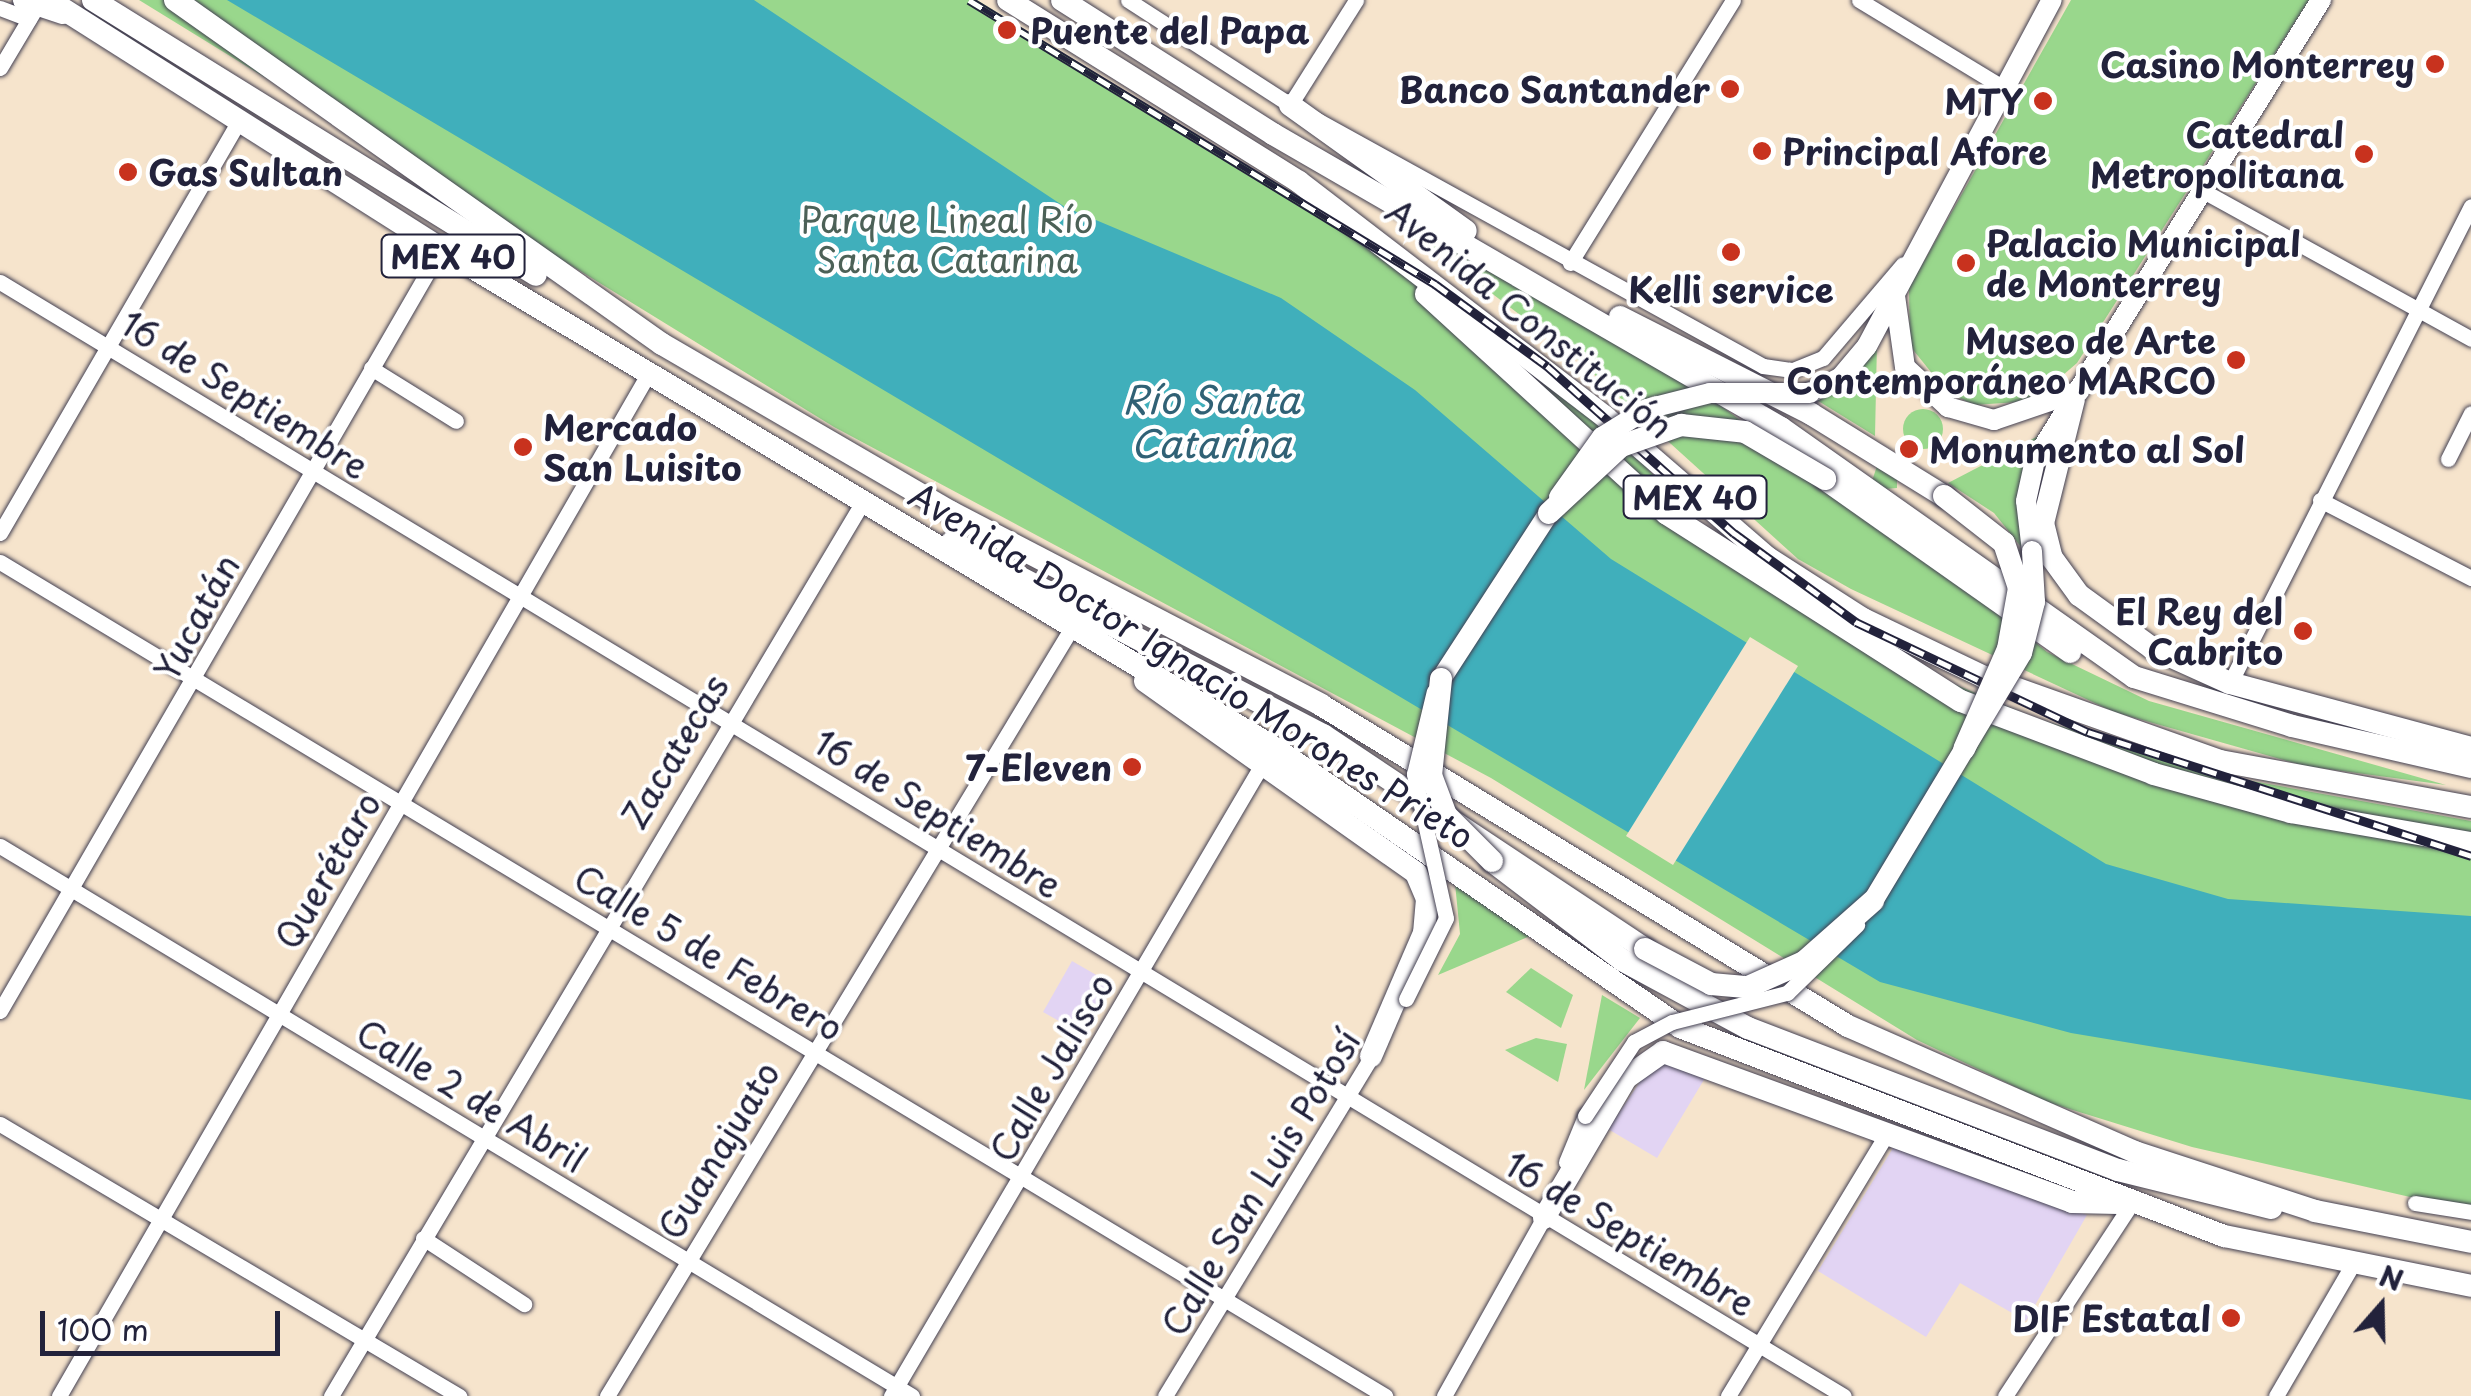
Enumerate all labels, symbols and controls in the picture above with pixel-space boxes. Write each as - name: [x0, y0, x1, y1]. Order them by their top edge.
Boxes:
- place label: Puente del Papa: [1030, 9, 1313, 51]
- marker: Puente del Papa: [994, 17, 1020, 43]
- place label: Casino Monterrey: [2099, 43, 2415, 85]
- marker: Casino Monterrey: [2424, 53, 2446, 75]
- place label: Banco Santander: [1399, 68, 1710, 110]
- marker: Banco Santander: [1719, 78, 1741, 100]
- place label: MTY: [1944, 80, 2023, 122]
- marker: MTY: [2032, 90, 2054, 112]
- place label: Catedral Metropolitana: [2090, 113, 2344, 195]
- place label: Principal Afore: [1782, 130, 2049, 172]
- marker: Principal Afore: [1751, 140, 1773, 162]
- marker: Catedral Metropolitana: [2353, 143, 2375, 165]
- place label: Gas Sultan: [148, 151, 345, 193]
- marker: Gas Sultan: [117, 161, 139, 183]
- street label: Avenida Constitución: [1379, 190, 1681, 446]
- park label: Parque Lineal Río Santa Catarina: [799, 198, 1095, 280]
- place label: Palacio Municipal de Monterrey: [1986, 222, 2302, 304]
- road number: MEX 40: [378, 229, 528, 283]
- marker: Kelli service: [1720, 241, 1742, 263]
- marker: Palacio Municipal de Monterrey: [1955, 252, 1977, 274]
- place label: Kelli service: [1627, 268, 1835, 310]
- street label: 16 de Septiembre: [110, 299, 380, 489]
- place label: Museo de Arte Contemporáneo MARCO: [1784, 319, 2216, 401]
- marker: Museo de Arte Contemporáneo MARCO: [2225, 349, 2247, 371]
- water label: Río Santa Catarina: [1121, 376, 1301, 466]
- place label: Mercado San Luisito: [543, 406, 738, 488]
- place label: Monumento al Sol: [1929, 428, 2245, 470]
- marker: Mercado San Luisito: [512, 436, 534, 458]
- marker: Monumento al Sol: [1898, 438, 1920, 460]
- road number: MEX 40: [1620, 470, 1770, 524]
- street label: Avenida Doctor Ignacio Morones Prieto: [901, 473, 1483, 857]
- street label: Yucatán: [144, 547, 248, 687]
- place label: El Rey del Cabrito: [2113, 590, 2283, 672]
- marker: El Rey del Cabrito: [2292, 620, 2314, 642]
- street label: Zacatecas: [612, 667, 736, 835]
- street label: 16 de Septiembre: [803, 718, 1073, 908]
- place label: 7-Eleven: [965, 746, 1112, 788]
- marker: 7-Eleven: [1121, 756, 1143, 778]
- street label: Querétaro: [265, 784, 389, 956]
- street label: Calle 5 de Febrero: [567, 855, 851, 1049]
- street label: Calle Jalisco: [980, 965, 1122, 1169]
- street label: Calle 2 de Abril: [347, 1008, 597, 1182]
- street label: Calle San Luis Potosí: [1152, 1022, 1368, 1342]
- street label: Guanajuato: [649, 1054, 787, 1246]
- street label: 16 de Septiembre: [1494, 1140, 1766, 1326]
- text: N: [2374, 1253, 2409, 1301]
- north arrow: [2331, 1256, 2431, 1356]
- scale bar: [45, 1291, 285, 1353]
- place label: DIF Estatal: [2009, 1297, 2211, 1339]
- text: 100 m: [57, 1306, 149, 1351]
- marker: DIF Estatal: [2220, 1307, 2242, 1329]

